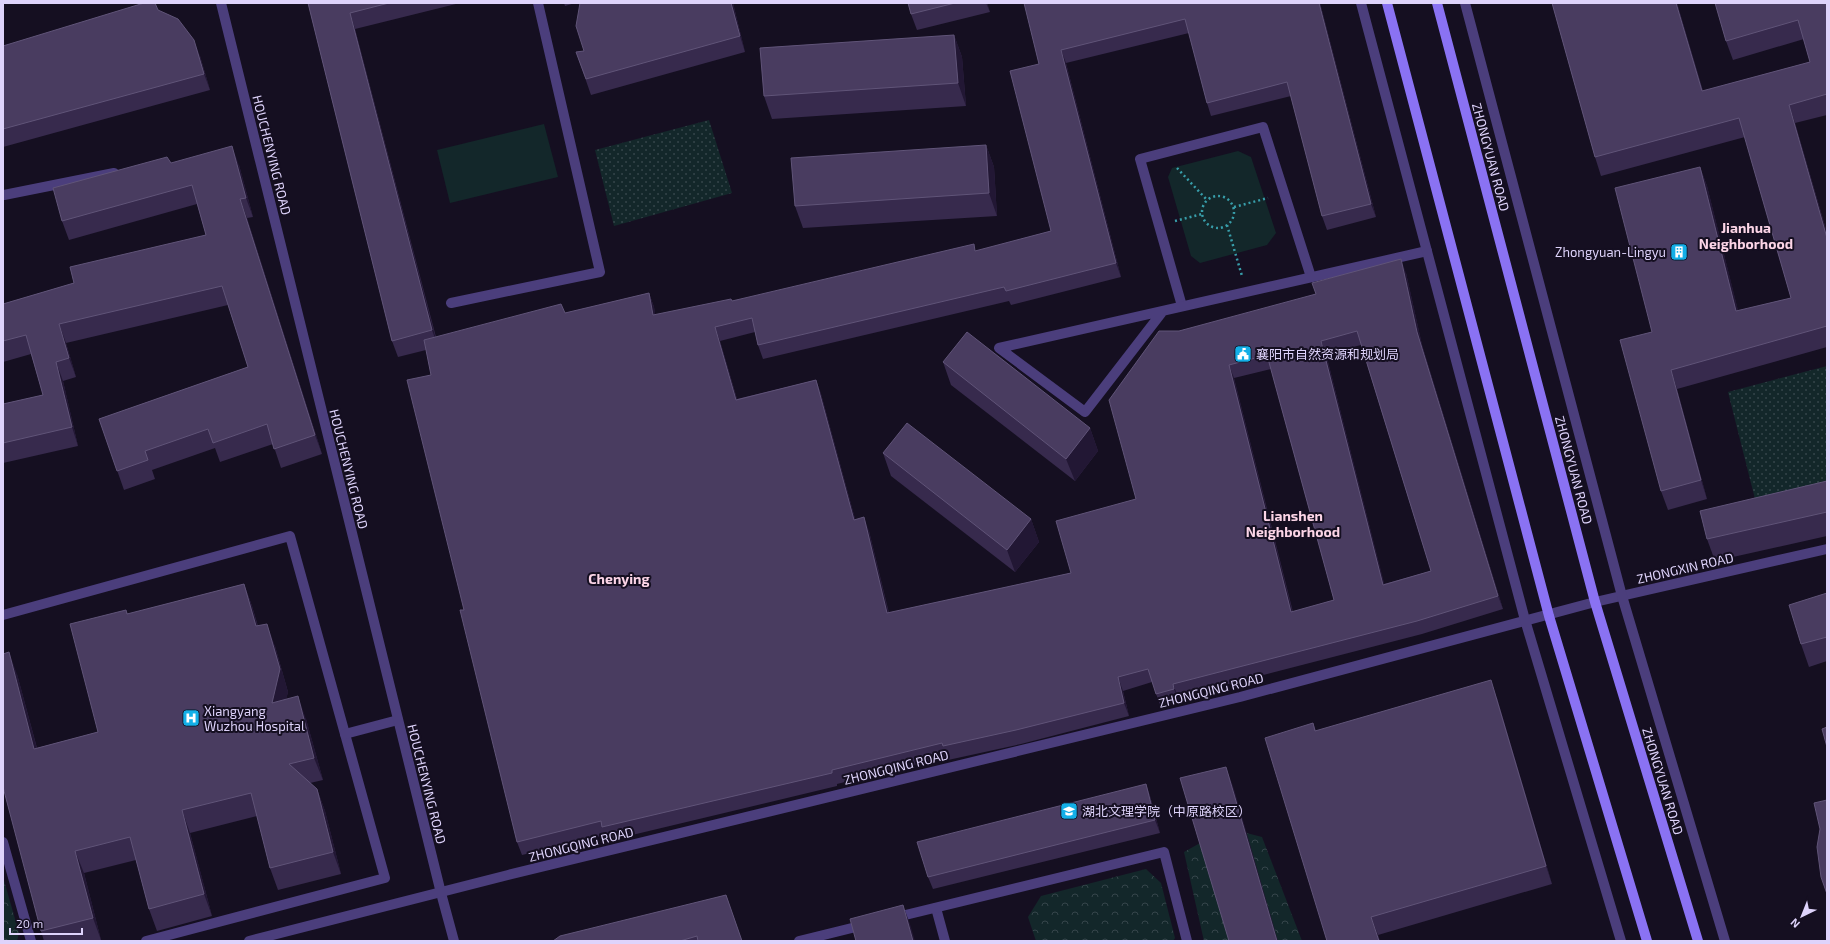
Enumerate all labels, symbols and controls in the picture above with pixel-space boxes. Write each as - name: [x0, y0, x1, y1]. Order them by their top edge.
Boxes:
- street label: HOUCHENYING ROAD: [249, 93, 295, 217]
- street label: ZHONGYUAN ROAD: [1469, 101, 1513, 213]
- district label: Jianhua Neighborhood: [1699, 219, 1793, 252]
- building icon: Zhongyuan-Lingyu: [1669, 242, 1689, 262]
- place label: Zhongyuan-Lingyu: [1555, 244, 1666, 260]
- public building icon: 襄阳市自然资源和规划局: [1233, 344, 1253, 364]
- place label: 襄阳市自然资源和规划局: [1256, 346, 1399, 362]
- street label: HOUCHENYING ROAD: [326, 407, 372, 531]
- street label: ZHONGYUAN ROAD: [1552, 414, 1596, 526]
- district label: Lianshen Neighborhood: [1246, 507, 1340, 540]
- street label: ZHONGXIN ROAD: [1635, 549, 1735, 587]
- district label: Chenying: [588, 570, 650, 587]
- street label: ZHONGQING ROAD: [1157, 669, 1265, 711]
- place label: Xiangyang Wuzhou Hospital: [204, 703, 305, 734]
- hospital icon: Xiangyang Wuzhou Hospital: [181, 708, 201, 728]
- street label: HOUCHENYING ROAD: [404, 722, 450, 846]
- street label: ZHONGYUAN ROAD: [1639, 725, 1687, 837]
- street label: ZHONGQING ROAD: [842, 746, 950, 788]
- school or university icon: 湖北文理学院（中原路校区）: [1059, 801, 1079, 821]
- place label: 湖北文理学院（中原路校区）: [1082, 803, 1251, 819]
- street label: ZHONGQING ROAD: [527, 823, 635, 865]
- north arrow: [1782, 896, 1822, 936]
- scale bar: [10, 910, 82, 936]
- text: 20 m: [16, 916, 43, 930]
- text: N: [1787, 916, 1802, 931]

